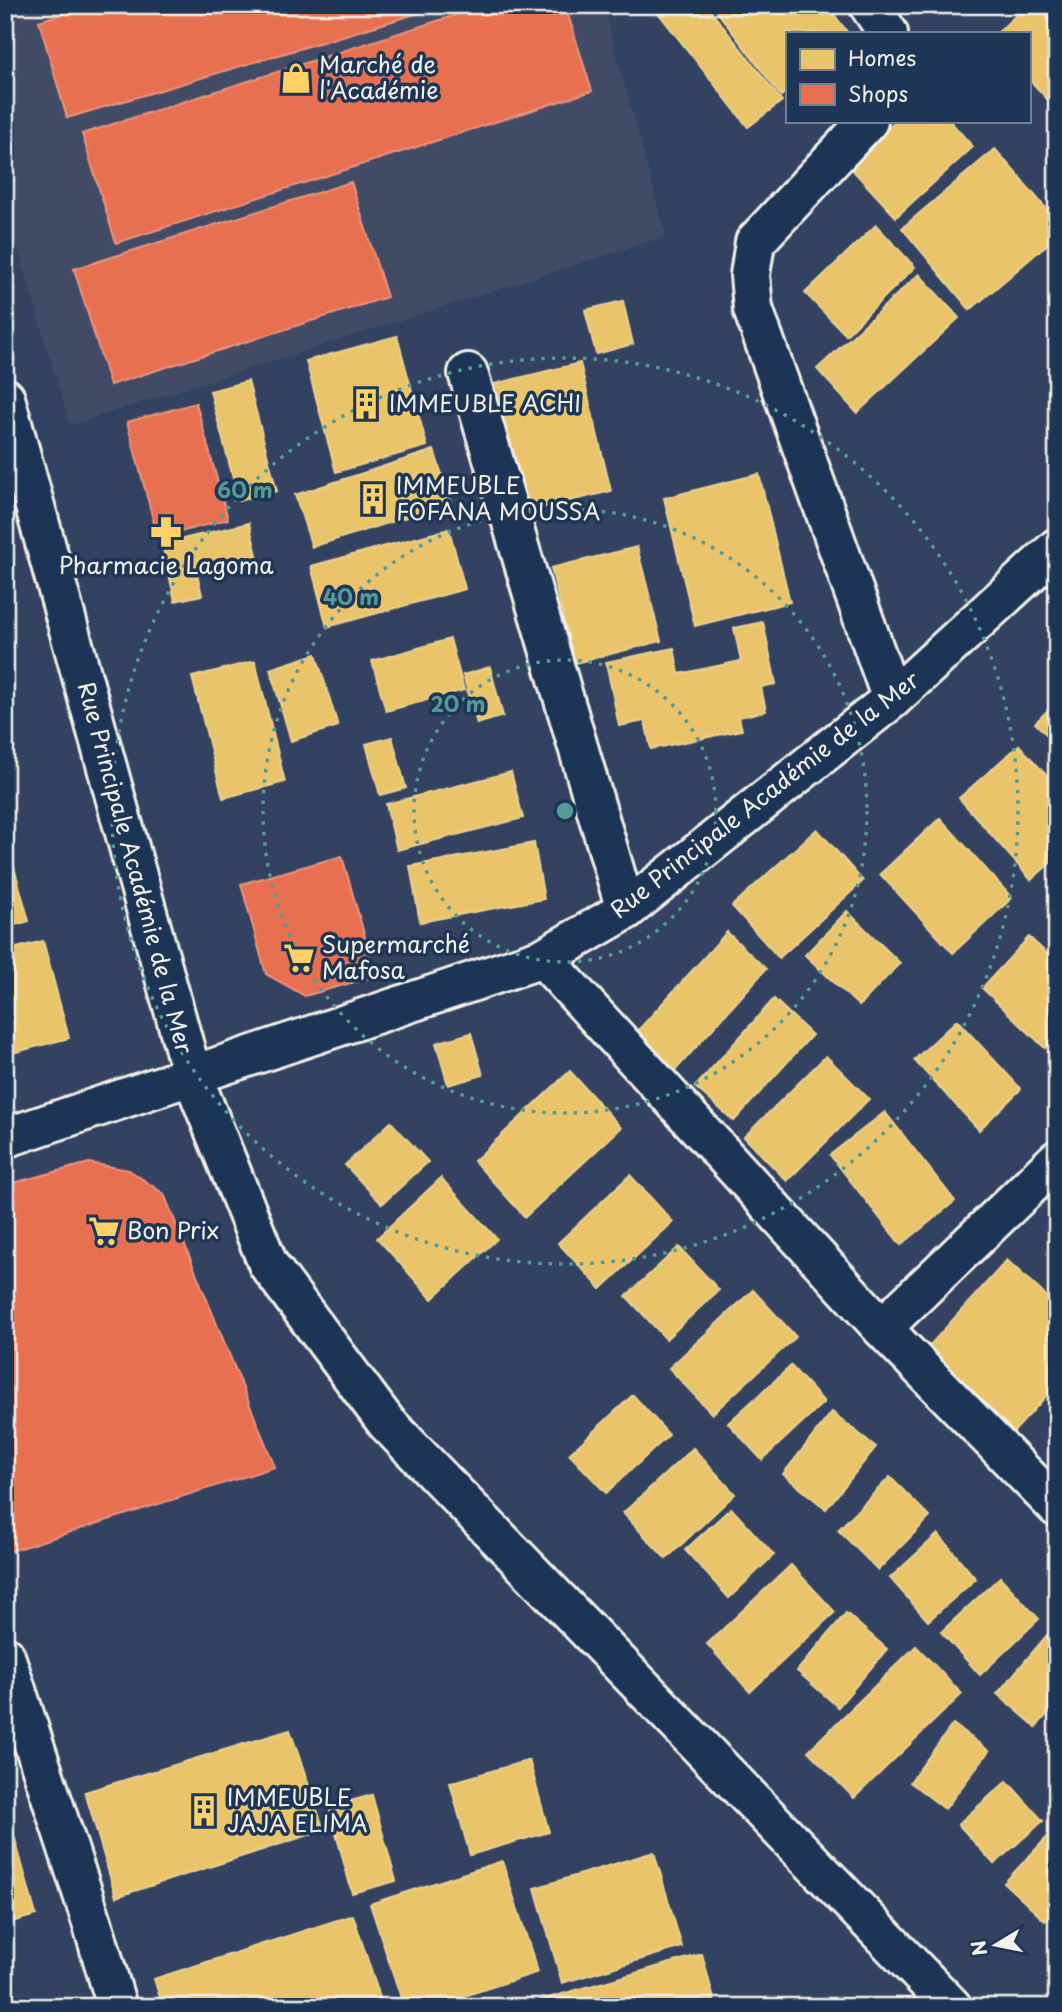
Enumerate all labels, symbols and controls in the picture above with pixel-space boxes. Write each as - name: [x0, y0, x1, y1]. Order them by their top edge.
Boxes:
- legend: [786, 32, 1030, 122]
- text: Homes: [848, 41, 916, 73]
- place label: Marché de l'Académie: [319, 46, 438, 107]
- shop icon: Marché de l'Académie: [279, 61, 313, 95]
- text: Shops: [848, 77, 908, 109]
- place label: IMMEUBLE ACHI: [389, 385, 581, 420]
- building icon: IMMEUBLE ACHI: [349, 387, 383, 421]
- place label: IMMEUBLE FOFANA MOUSSA: [396, 467, 600, 528]
- text: 60 m: [217, 473, 273, 505]
- building icon: IMMEUBLE FOFANA MOUSSA: [356, 482, 390, 516]
- pharmacy icon: Pharmacie Lagoma: [149, 515, 183, 549]
- place label: Pharmacie Lagoma: [58, 547, 274, 582]
- text: 40 m: [323, 580, 379, 612]
- street label: Rue Principale Académie de la Mer: [602, 662, 926, 926]
- street label: Rue Principale Académie de la Mer: [70, 678, 203, 1058]
- text: 20 m: [431, 687, 485, 719]
- centre of rings: [553, 799, 577, 823]
- place label: Supermarché Mafosa: [322, 926, 470, 987]
- supermarket icon: Supermarché Mafosa: [282, 941, 316, 975]
- place label: Bon Prix: [127, 1212, 219, 1247]
- supermarket icon: Bon Prix: [87, 1214, 121, 1248]
- place label: IMMEUBLE JAJA ELIMA: [227, 1779, 368, 1840]
- building icon: IMMEUBLE JAJA ELIMA: [187, 1794, 221, 1828]
- north arrow: [960, 1910, 1030, 1980]
- text: N: [963, 1938, 993, 1958]

